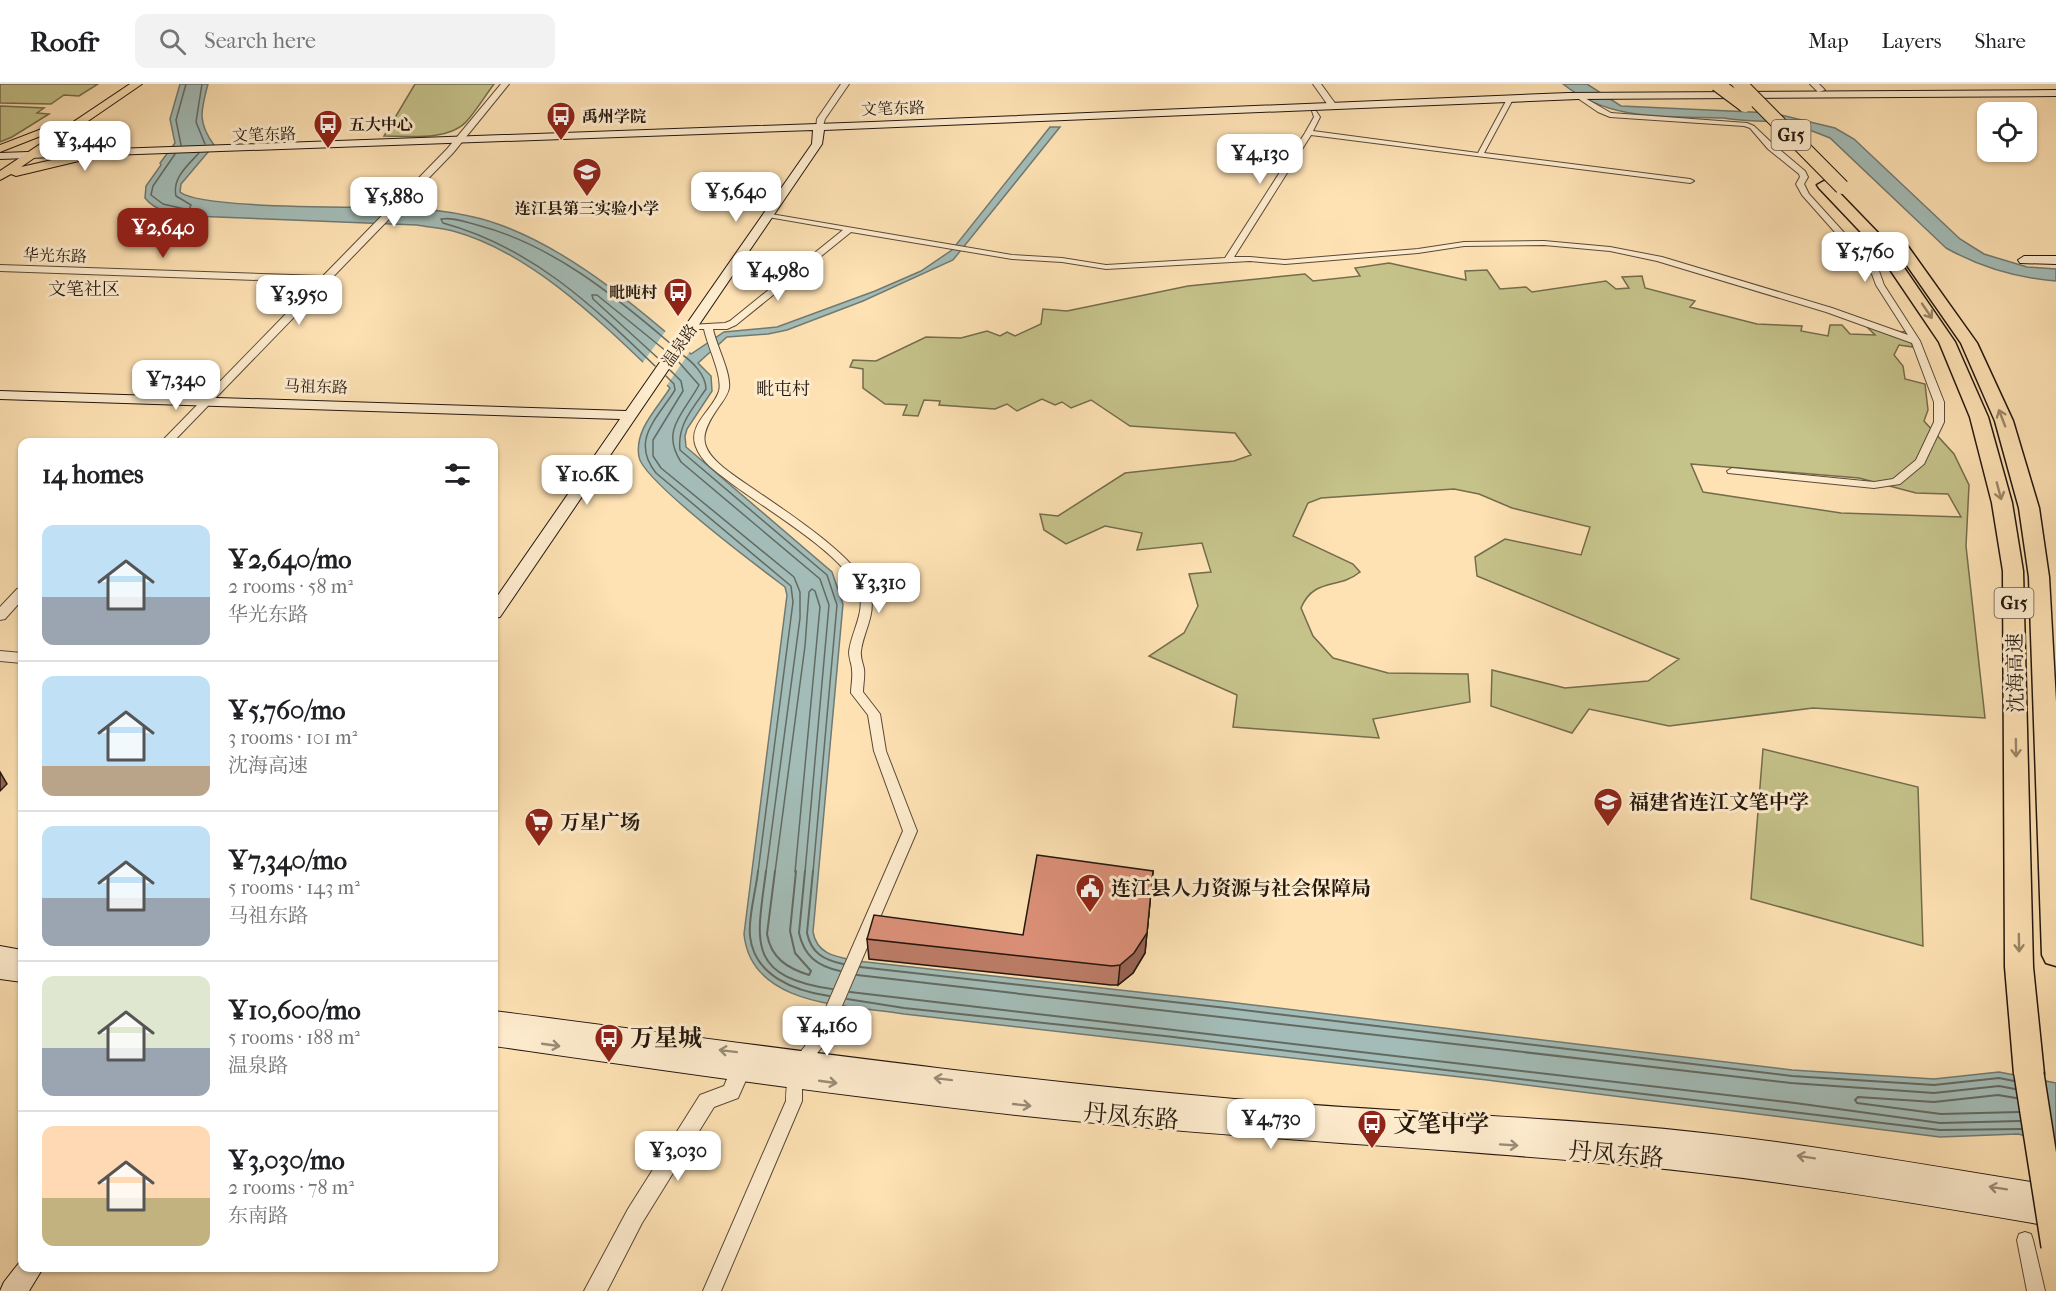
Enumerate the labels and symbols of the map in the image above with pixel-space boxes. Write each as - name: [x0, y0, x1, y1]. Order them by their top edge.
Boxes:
- street label: 文笔东路: [861, 98, 925, 119]
- bus stop icon: 禹州学院: [545, 100, 577, 142]
- place label: 禹州学院: [582, 107, 646, 126]
- bus stop icon: 五大中心: [312, 108, 344, 150]
- place label: 五大中心: [349, 115, 413, 134]
- road number: G15: [1772, 120, 1810, 150]
- pin: ¥3,440: [36, 121, 134, 172]
- street label: 文笔东路: [232, 124, 296, 145]
- pin: ¥4,130: [1211, 134, 1309, 185]
- school or university icon: 连江县第三实验小学: [571, 156, 603, 198]
- pin: ¥5,640: [687, 172, 785, 223]
- pin: ¥5,880: [345, 177, 443, 228]
- place label: 连江县第三实验小学: [515, 199, 659, 218]
- pin: ¥2,640: [114, 208, 212, 259]
- pin: ¥5,760: [1816, 232, 1914, 283]
- street label: 华光东路: [23, 245, 87, 266]
- pin: ¥4,980: [729, 251, 827, 302]
- pin: ¥3,950: [250, 275, 348, 326]
- bus stop icon: 毗旽村: [662, 276, 694, 318]
- district label: 文笔社区: [48, 279, 120, 300]
- place label: 毗旽村: [609, 283, 657, 302]
- one-way arrow: [1920, 303, 1933, 320]
- street label: 温泉路: [658, 320, 701, 370]
- pin: ¥7,340: [127, 360, 225, 411]
- street label: 马祖东路: [284, 376, 348, 397]
- district label: 毗屯村: [756, 379, 810, 400]
- one-way arrow: [1996, 409, 2007, 428]
- pin: ¥10.6K: [538, 455, 636, 506]
- one-way arrow: [1994, 481, 2005, 500]
- pin: ¥3,310: [830, 563, 928, 614]
- road number: G15: [1994, 588, 2034, 618]
- street label: 沈海高速: [2003, 633, 2028, 713]
- one-way arrow: [2010, 737, 2022, 757]
- school or university icon: 福建省连江文笔中学: [1592, 786, 1624, 828]
- place label: 福建省连江文笔中学: [1629, 791, 1809, 814]
- supermarket icon: 万星广场: [523, 806, 555, 848]
- place label: 万星广场: [560, 811, 640, 834]
- public building icon: 连江县人力资源与社会保障局: [1074, 872, 1106, 914]
- place label: 连江县人力资源与社会保障局: [1111, 877, 1371, 900]
- one-way arrow: [2013, 932, 2025, 952]
- pin: ¥4,160: [778, 1006, 876, 1057]
- bus stop icon: 万星城: [593, 1022, 625, 1064]
- place label: 万星城: [630, 1024, 702, 1052]
- one-way arrow: [541, 1039, 561, 1050]
- one-way arrow: [719, 1045, 739, 1056]
- one-way arrow: [933, 1073, 953, 1084]
- one-way arrow: [818, 1077, 837, 1088]
- street label: 丹凤东路: [1082, 1098, 1180, 1134]
- pin: ¥4,730: [1222, 1099, 1320, 1150]
- one-way arrow: [1011, 1100, 1031, 1111]
- bus stop icon: 文笔中学: [1356, 1108, 1388, 1150]
- place label: 文笔中学: [1393, 1110, 1489, 1138]
- pin: ¥3,030: [629, 1131, 727, 1182]
- street label: 丹凤东路: [1567, 1136, 1665, 1172]
- one-way arrow: [1498, 1140, 1518, 1151]
- one-way arrow: [1796, 1151, 1816, 1162]
- one-way arrow: [1989, 1182, 2009, 1193]

